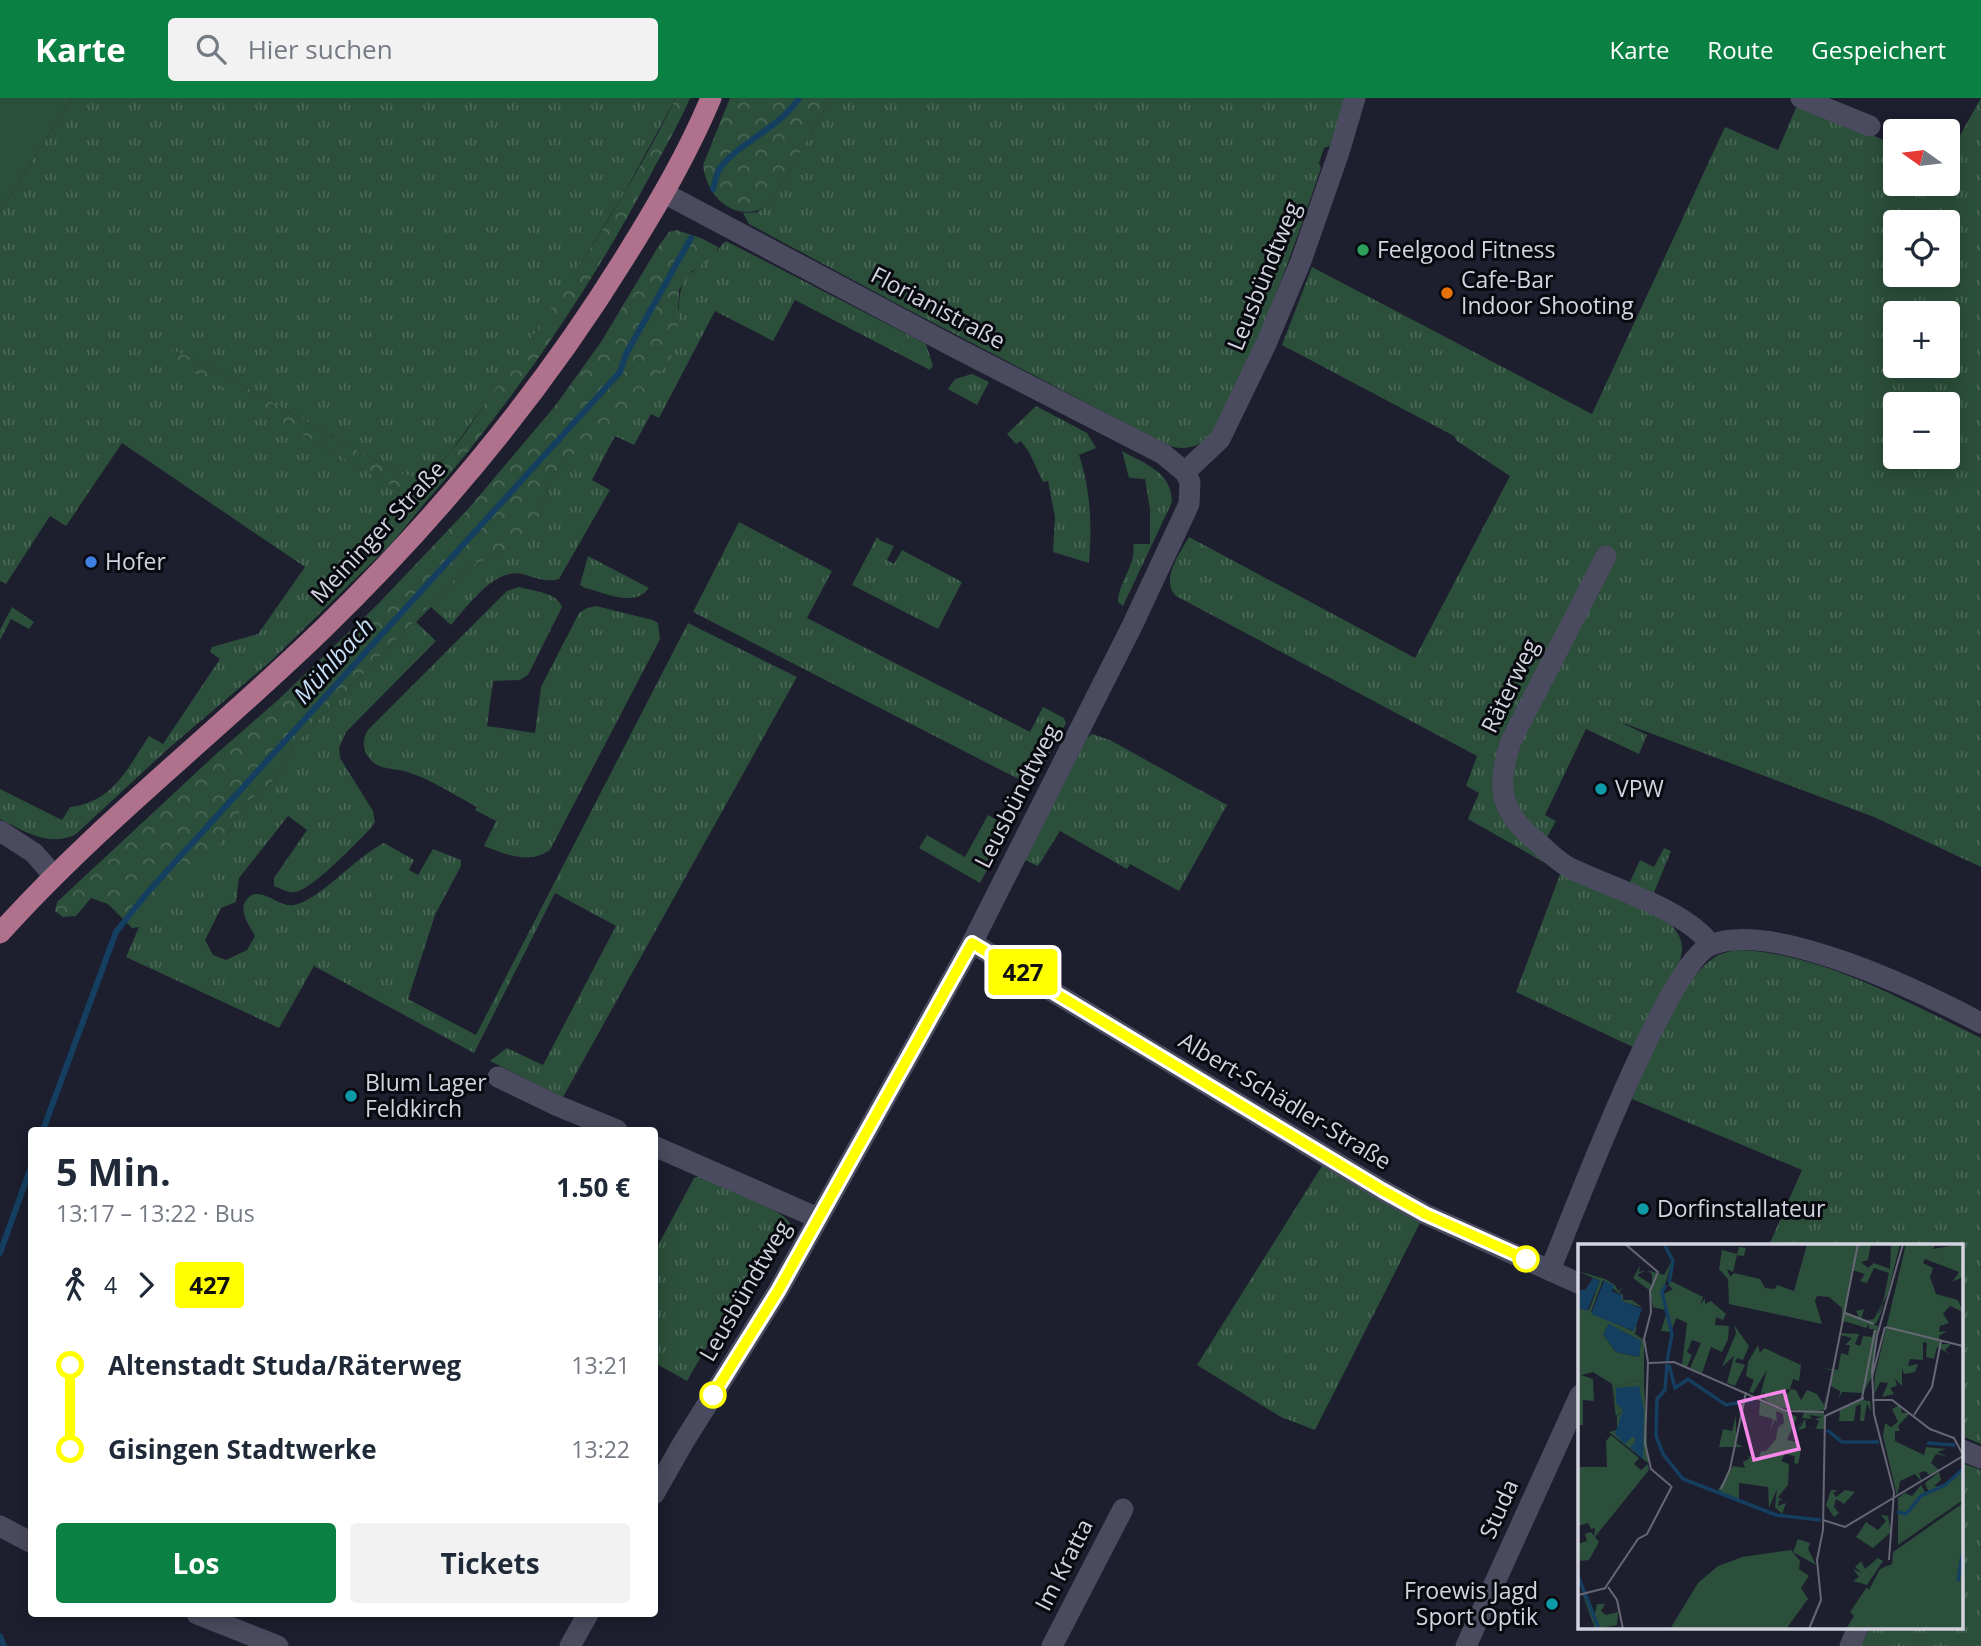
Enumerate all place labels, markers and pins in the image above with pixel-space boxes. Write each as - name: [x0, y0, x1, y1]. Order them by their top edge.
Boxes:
- place label: Feelgood Fitness: [1377, 233, 1556, 265]
- marker: Feelgood Fitness: [1355, 242, 1371, 258]
- place label: Cafe-Bar Indoor Shooting: [1461, 263, 1634, 321]
- marker: Cafe-Bar Indoor Shooting: [1439, 285, 1455, 301]
- place label: Hofer: [105, 545, 166, 577]
- marker: Hofer: [83, 554, 99, 570]
- place label: VPW: [1615, 772, 1664, 804]
- marker: VPW: [1593, 781, 1609, 797]
- place label: Blum Lager Feldkirch: [365, 1066, 487, 1124]
- marker: Blum Lager Feldkirch: [343, 1088, 359, 1104]
- place label: Dorfinstallateur: [1657, 1192, 1826, 1224]
- marker: Dorfinstallateur: [1635, 1201, 1651, 1217]
- unlabelled marker: [1513, 1246, 1539, 1272]
- unlabelled marker: [700, 1382, 726, 1408]
- place label: Froewis Jagd Sport Optik: [1404, 1574, 1538, 1632]
- marker: Froewis Jagd Sport Optik: [1544, 1596, 1560, 1612]

